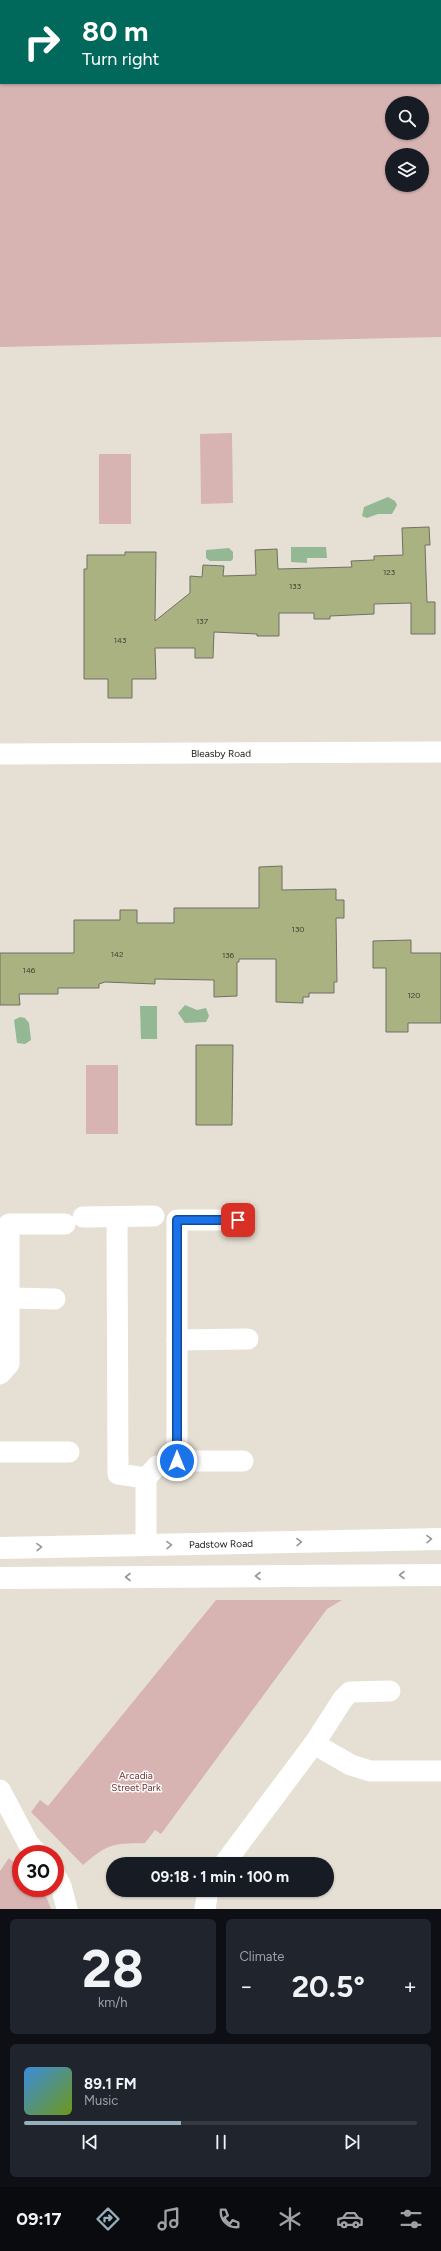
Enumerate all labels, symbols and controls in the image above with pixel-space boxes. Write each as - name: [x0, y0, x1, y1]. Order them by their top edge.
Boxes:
- text: 80 m: [82, 14, 148, 48]
- icon: right: [16, 16, 68, 68]
- text: Turn right: [82, 48, 159, 70]
- map controls: [385, 96, 429, 192]
- button: search: [385, 96, 429, 140]
- button: layers: [385, 148, 429, 192]
- house number: 123: [383, 567, 395, 577]
- house number: 133: [289, 581, 301, 591]
- house number: 137: [196, 616, 209, 626]
- house number: 143: [114, 635, 126, 645]
- street label: Bleasby Road: [191, 747, 251, 760]
- house number: 130: [292, 924, 304, 934]
- house number: 142: [111, 949, 123, 959]
- house number: 136: [222, 950, 235, 960]
- house number: 146: [23, 965, 36, 975]
- house number: 120: [408, 990, 420, 1000]
- pin: [221, 1203, 255, 1237]
- icon: arrive: [227, 1209, 249, 1231]
- position arrow: [156, 1440, 198, 1482]
- one-way arrow: [426, 1535, 432, 1544]
- street label: Padstow Road: [189, 1537, 253, 1551]
- one-way arrow: [296, 1538, 302, 1546]
- one-way arrow: [166, 1541, 172, 1549]
- one-way arrow: [36, 1543, 42, 1551]
- one-way arrow: [399, 1571, 405, 1579]
- one-way arrow: [255, 1572, 261, 1580]
- one-way arrow: [125, 1573, 131, 1581]
- park label: Arcadia Street Park: [111, 1769, 161, 1794]
- speed limit sign: 30: [12, 1845, 64, 1897]
- text: 09:18 · 1 min · 100 m: [151, 1868, 289, 1886]
- text: 28: [82, 1938, 144, 2000]
- text: Climate: [240, 1949, 284, 1964]
- text: 20.5°: [292, 1968, 365, 2005]
- text: −: [240, 1973, 253, 2000]
- text: +: [403, 1973, 417, 2000]
- text: km/h: [98, 1995, 128, 2010]
- text: 89.1 FM: [84, 2075, 137, 2093]
- text: Music: [84, 2093, 118, 2108]
- icon: previous: [79, 2131, 101, 2153]
- icon: pause: [210, 2131, 232, 2153]
- icon: next: [341, 2131, 363, 2153]
- icon: directions: [94, 2205, 122, 2233]
- icon: music: [155, 2205, 183, 2233]
- icon: phone: [215, 2205, 243, 2233]
- icon: climate: [276, 2205, 304, 2233]
- icon: car: [336, 2205, 364, 2233]
- icon: filters: [397, 2205, 425, 2233]
- text: 09:17: [16, 2208, 61, 2230]

